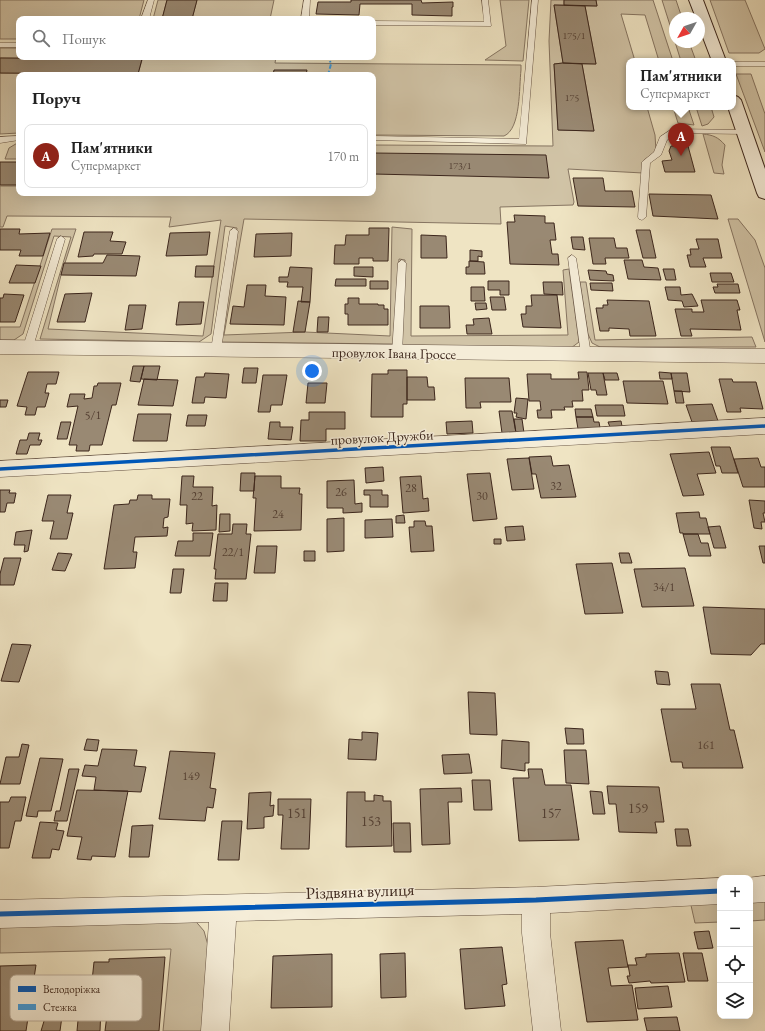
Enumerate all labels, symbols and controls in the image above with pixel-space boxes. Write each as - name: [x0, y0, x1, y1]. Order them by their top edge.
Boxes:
- north arrow: [669, 12, 705, 48]
- search box: [16, 16, 376, 60]
- icon: search: [30, 27, 52, 49]
- text: Пошук: [62, 29, 106, 48]
- house number: 175/1: [562, 29, 586, 42]
- popup: [626, 58, 736, 110]
- text: Пам'ятники: [640, 66, 722, 85]
- text: Супермаркет: [640, 85, 710, 102]
- text: Поруч: [32, 87, 81, 109]
- house number: 175: [565, 91, 579, 104]
- pin: A: [668, 123, 694, 156]
- text: Пам'ятники: [71, 138, 152, 157]
- text: A: [41, 148, 51, 165]
- text: 170 m: [328, 148, 359, 165]
- text: Супермаркет: [71, 157, 141, 174]
- house number: 173/1: [448, 159, 472, 172]
- street label: провулок Івана Гроссе: [332, 343, 457, 363]
- your location: [302, 361, 322, 381]
- house number: 5/1: [85, 407, 101, 423]
- street label: провулок Дружби: [330, 425, 434, 449]
- house number: 32: [550, 478, 562, 494]
- house number: 28: [405, 480, 417, 496]
- house number: 26: [335, 484, 347, 500]
- house number: 22: [191, 488, 203, 504]
- house number: 30: [476, 488, 488, 504]
- house number: 24: [272, 506, 284, 522]
- house number: 22/1: [222, 544, 244, 560]
- house number: 34/1: [653, 579, 675, 595]
- house number: 161: [697, 737, 715, 753]
- house number: 149: [182, 768, 200, 784]
- house number: 159: [628, 799, 648, 817]
- house number: 151: [287, 804, 307, 822]
- house number: 157: [541, 804, 561, 822]
- house number: 153: [361, 812, 381, 830]
- map controls: [717, 875, 753, 1019]
- button: +: [717, 875, 753, 911]
- street label: Різдвяна вулиця: [305, 878, 415, 904]
- button: −: [717, 911, 753, 947]
- button: locate: [717, 947, 753, 983]
- legend: [10, 975, 142, 1021]
- text: Велодоріжка: [43, 982, 101, 996]
- button: layers: [717, 983, 753, 1019]
- text: Стежка: [43, 1000, 77, 1014]

